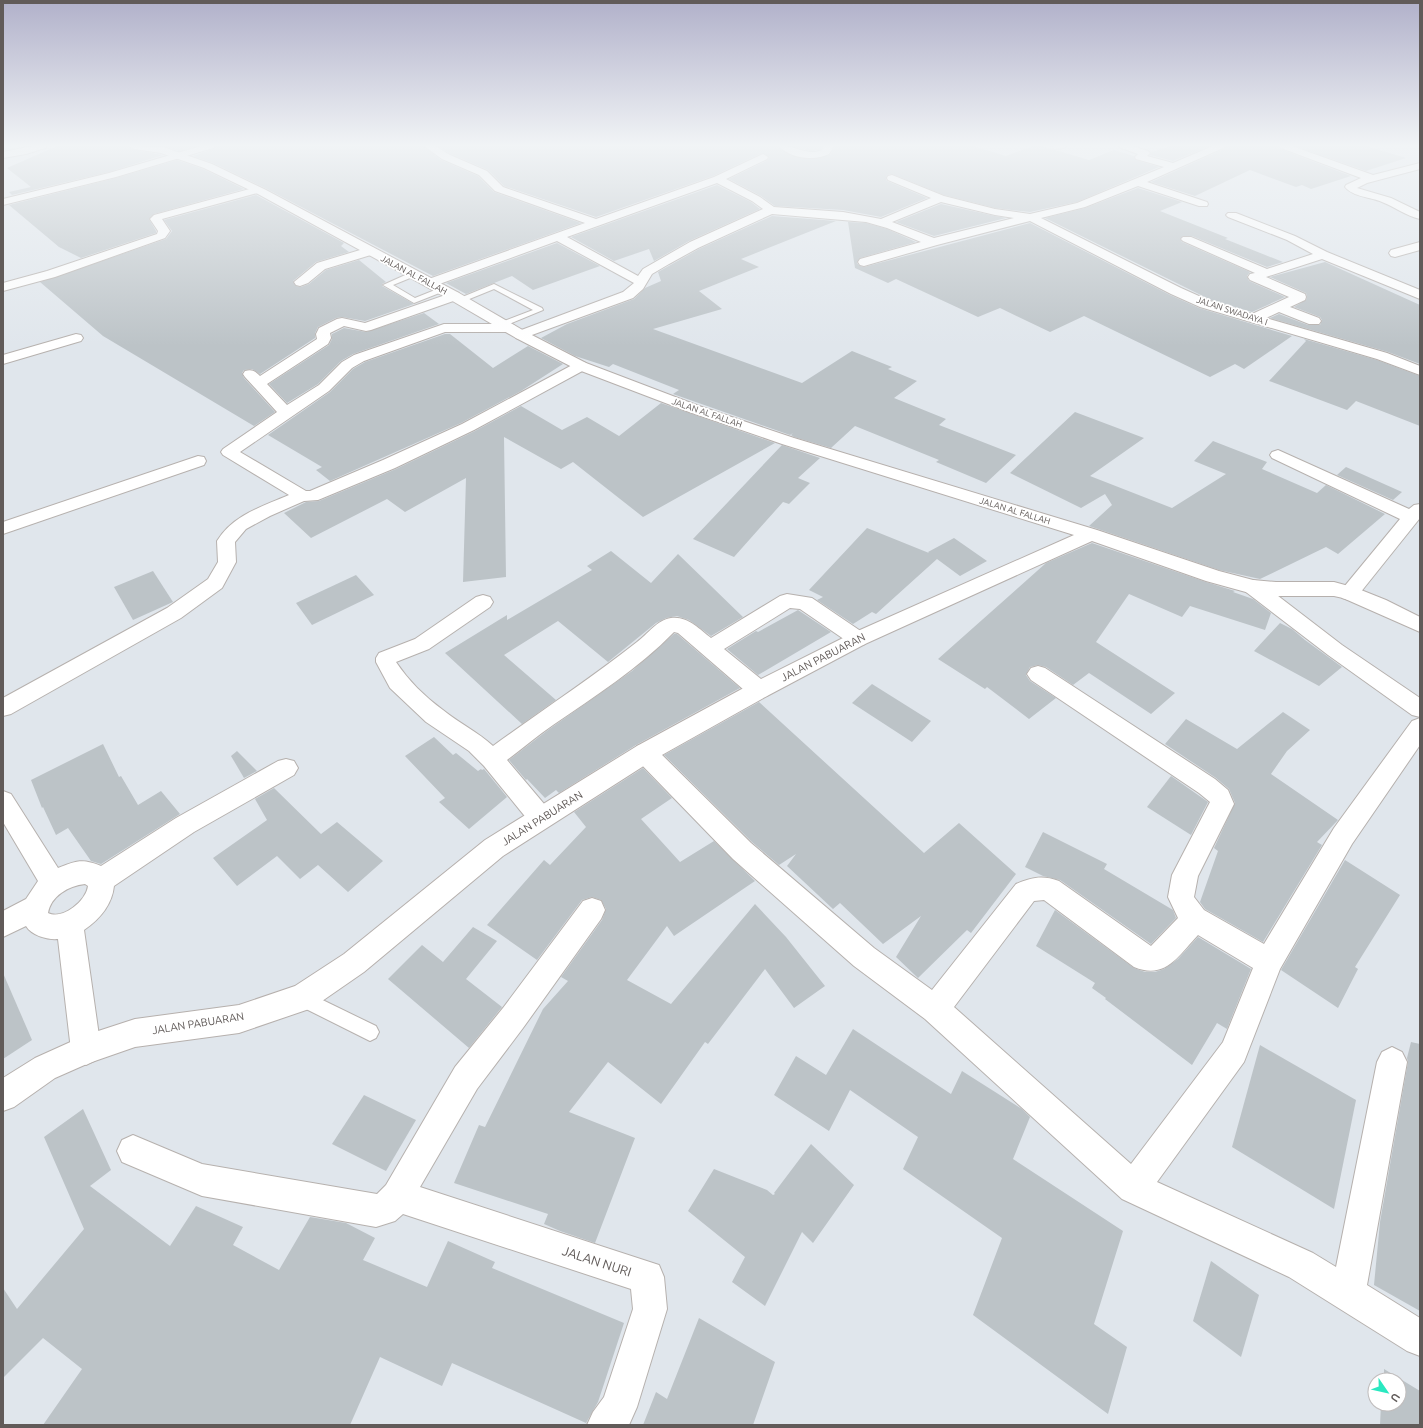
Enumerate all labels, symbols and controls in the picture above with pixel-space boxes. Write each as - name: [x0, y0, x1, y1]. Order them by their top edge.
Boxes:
- street label: JALAN AL FALLAH: [379, 253, 449, 297]
- street label: JALAN SWADAYA I: [1195, 295, 1269, 327]
- street label: JALAN AL FALLAH: [671, 396, 743, 430]
- street label: JALAN AL FALLAH: [978, 495, 1052, 527]
- street label: JALAN PABUARAN: [779, 631, 867, 683]
- street label: JALAN PABUARAN: [499, 788, 585, 848]
- street label: JALAN PABUARAN: [151, 1010, 245, 1036]
- street label: JALAN NURI: [561, 1243, 633, 1279]
- north arrow: [1367, 1372, 1407, 1412]
- text: U: [1388, 1391, 1402, 1404]

